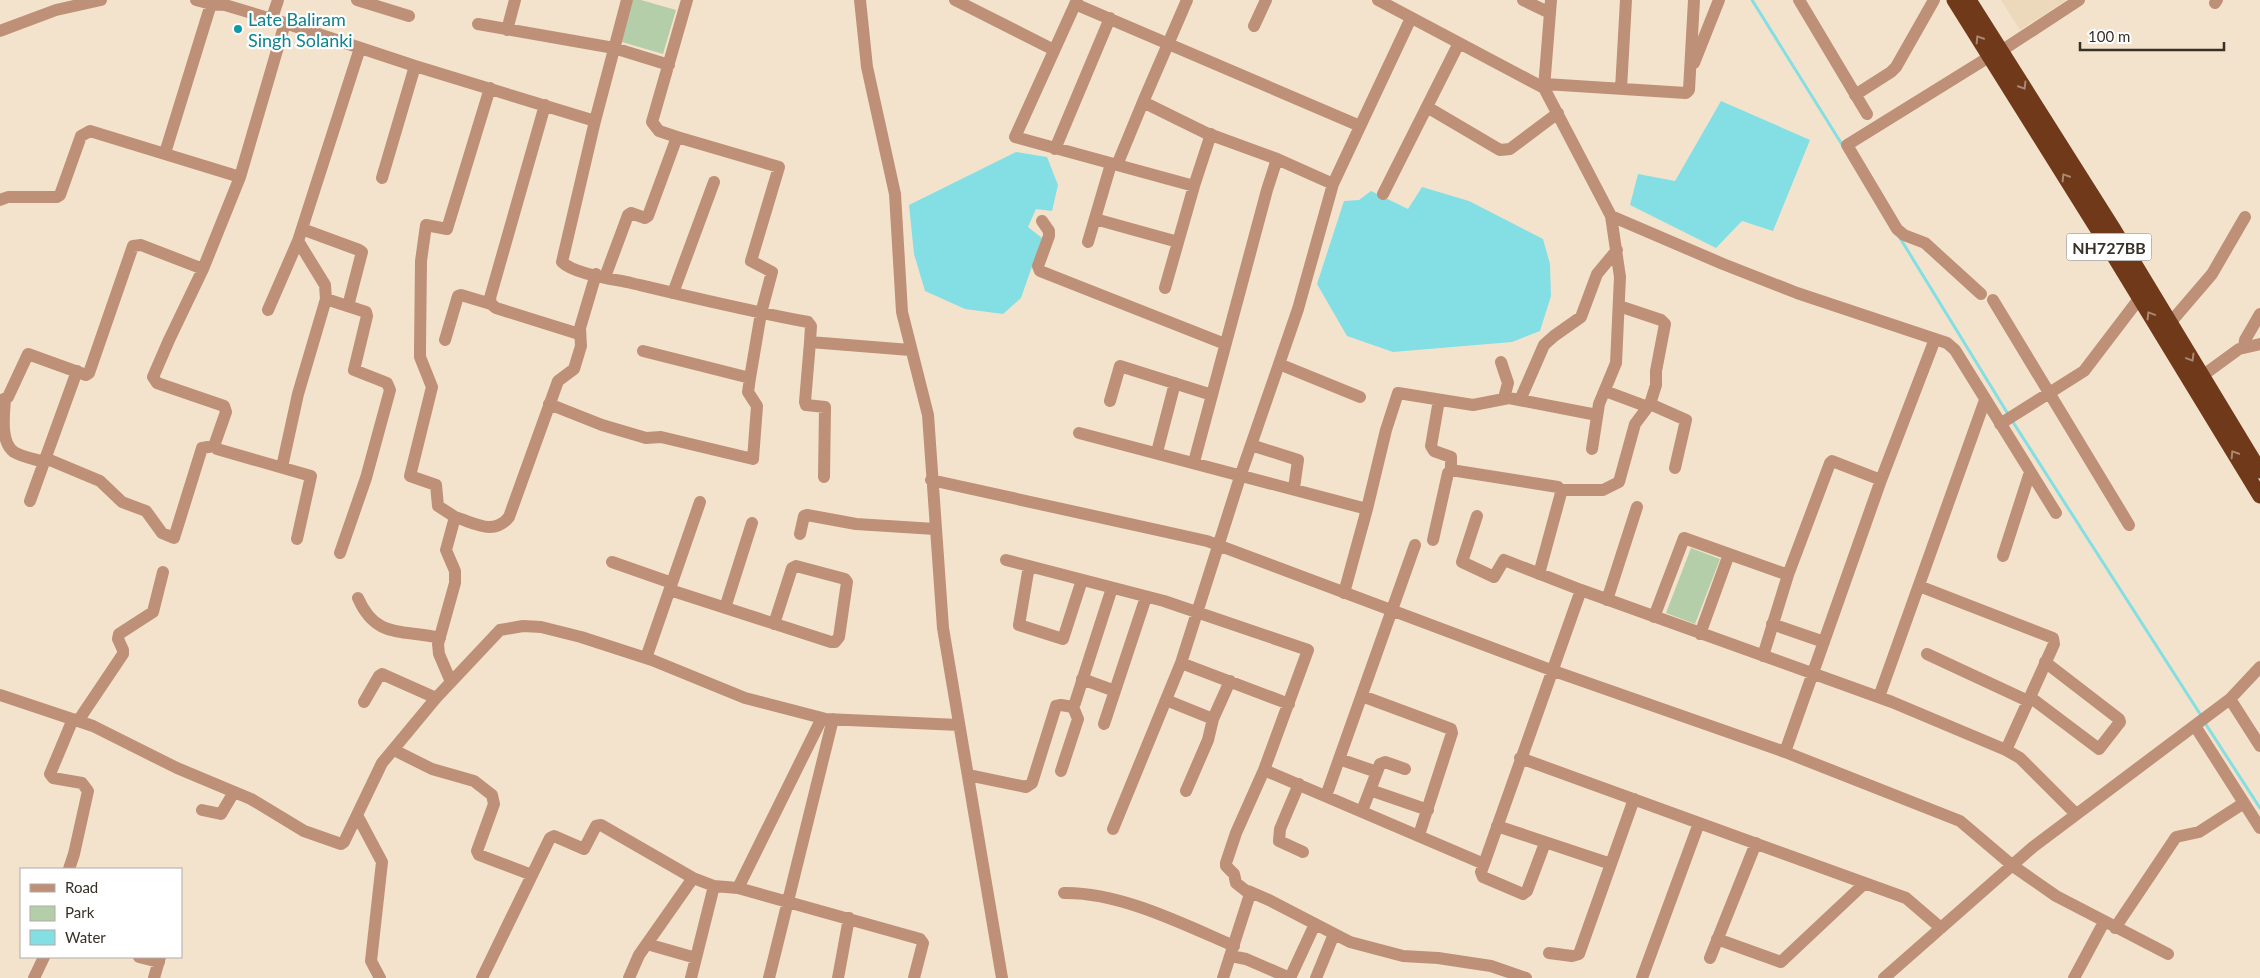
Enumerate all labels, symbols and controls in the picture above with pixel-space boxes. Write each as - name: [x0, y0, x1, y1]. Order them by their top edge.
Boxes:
- place label: Late Baliram Singh Solanki: [248, 8, 353, 51]
- scale bar: [2080, 20, 2224, 52]
- marker: Late Baliram Singh Solanki: [232, 23, 244, 35]
- text: 100 m: [2088, 27, 2130, 45]
- one-way arrow: [1975, 36, 1985, 45]
- one-way arrow: [2017, 80, 2026, 90]
- one-way arrow: [2061, 173, 2071, 182]
- road number: NH727BB: [2066, 233, 2152, 260]
- one-way arrow: [2147, 312, 2156, 321]
- one-way arrow: [2185, 353, 2195, 362]
- one-way arrow: [2231, 451, 2241, 460]
- legend: [20, 868, 182, 958]
- text: Road: [65, 878, 98, 896]
- text: Park: [65, 903, 95, 921]
- text: Water: [65, 928, 106, 946]

